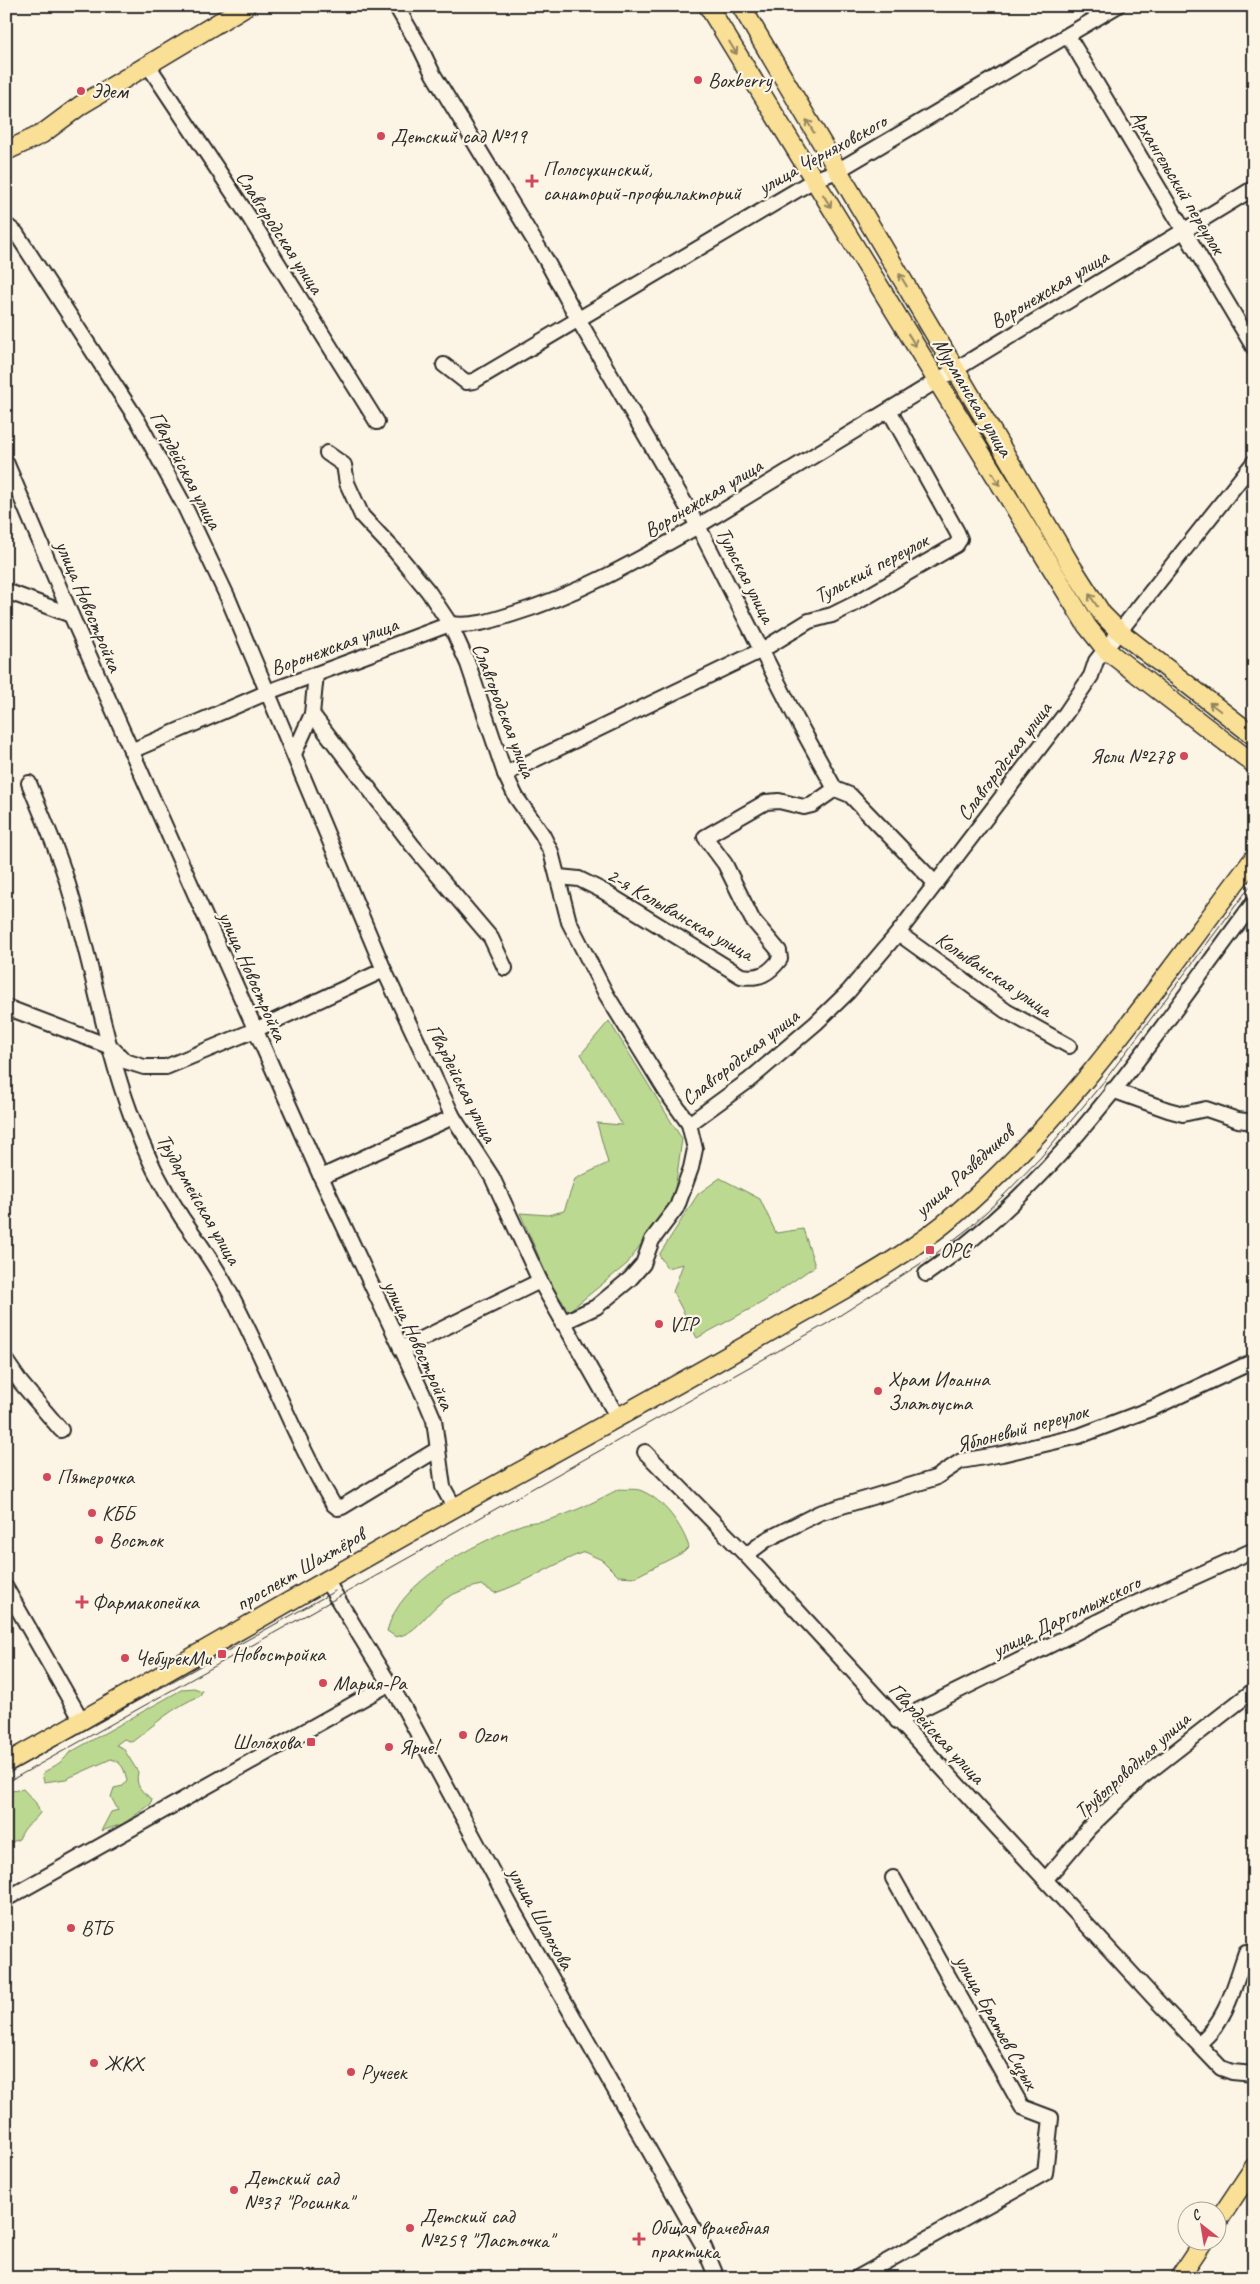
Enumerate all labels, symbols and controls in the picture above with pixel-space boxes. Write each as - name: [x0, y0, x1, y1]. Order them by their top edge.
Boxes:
- one-way arrow: [728, 40, 738, 54]
- place label: Boxberry: [708, 67, 774, 93]
- marker: Boxberry: [692, 74, 704, 86]
- place label: Эдем: [91, 78, 129, 104]
- marker: Эдем: [75, 85, 87, 97]
- street label: Архангельский переулок: [1125, 105, 1232, 261]
- street label: улица Черняховского: [751, 107, 893, 201]
- one-way arrow: [805, 119, 815, 133]
- place label: Детский сад №19: [391, 123, 528, 149]
- marker: Детский сад №19: [375, 130, 387, 142]
- place label: Полосухинский, санаторий-профилакторий: [543, 156, 742, 206]
- street label: Славгородская улица: [230, 165, 330, 300]
- marker: Полосухинский, санаторий-профилакторий: [525, 174, 539, 188]
- one-way arrow: [822, 194, 832, 208]
- street label: Воронежская улица: [985, 243, 1114, 334]
- one-way arrow: [897, 273, 908, 287]
- one-way arrow: [907, 332, 917, 346]
- street label: Мурманская улица: [927, 333, 1020, 463]
- street label: Гвардейская улица: [144, 407, 229, 535]
- street label: Воронежская улица: [639, 452, 768, 543]
- one-way arrow: [992, 471, 1002, 485]
- street label: Тульская улица: [711, 523, 782, 629]
- street label: Тульский переулок: [810, 526, 934, 609]
- street label: улица Новостройка: [49, 535, 129, 677]
- one-way arrow: [1088, 593, 1099, 607]
- street label: Воронежская улица: [267, 610, 403, 681]
- street label: Славгородская улица: [466, 639, 542, 782]
- street label: Славгородская улица: [951, 695, 1058, 826]
- one-way arrow: [1208, 702, 1222, 712]
- place label: Ясли №278: [1090, 743, 1177, 769]
- marker: Ясли №278: [1178, 750, 1190, 762]
- street label: 2-я Колыванская улица: [602, 862, 760, 968]
- street label: улица Новостройка: [212, 905, 294, 1047]
- street label: Колыванская улица: [931, 926, 1059, 1024]
- street label: Славгородская улица: [676, 1002, 805, 1111]
- street label: Гвардейская улица: [421, 1019, 504, 1148]
- street label: улица Разведчиков: [907, 1117, 1022, 1224]
- street label: Трудармейская улица: [151, 1129, 248, 1270]
- place label: ОРС: [940, 1237, 973, 1263]
- marker: ОРС: [924, 1244, 936, 1256]
- street label: улица Новостройка: [377, 1274, 461, 1416]
- place label: VIP: [669, 1311, 701, 1337]
- marker: VIP: [653, 1318, 665, 1330]
- place label: Храм Иоанна Златоуста: [888, 1366, 991, 1416]
- marker: Храм Иоанна Златоуста: [872, 1385, 884, 1397]
- street label: Яблоневый переулок: [953, 1397, 1093, 1458]
- place label: Пятерочка: [57, 1464, 136, 1490]
- marker: Пятерочка: [41, 1471, 53, 1483]
- place label: КББ: [102, 1500, 138, 1526]
- marker: КББ: [86, 1507, 98, 1519]
- street label: проспект Шахтёров: [231, 1520, 373, 1616]
- place label: Восток: [109, 1527, 164, 1553]
- marker: Восток: [93, 1534, 105, 1546]
- street label: улица Даргомыжского: [986, 1568, 1147, 1664]
- place label: Фармакопейка: [92, 1589, 200, 1615]
- marker: Фармакопейка: [76, 1596, 88, 1608]
- place label: Новостройка: [232, 1641, 327, 1667]
- place label: ЧебурекМи: [135, 1645, 212, 1671]
- marker: Новостройка: [216, 1648, 228, 1660]
- marker: ЧебурекМи: [119, 1652, 131, 1664]
- place label: Мария-Ра: [333, 1670, 408, 1696]
- marker: Мария-Ра: [317, 1677, 329, 1689]
- street label: Гвардейская улица: [883, 1677, 992, 1790]
- street label: Трубопроводная улица: [1069, 1704, 1197, 1824]
- place label: Ozon: [473, 1722, 508, 1748]
- place label: Шолохова: [232, 1729, 303, 1755]
- marker: Ozon: [457, 1729, 469, 1741]
- place label: Ярче!: [399, 1734, 442, 1760]
- marker: Шолохова: [305, 1736, 317, 1748]
- marker: Ярче!: [383, 1741, 395, 1753]
- street label: улица Шолохова: [501, 1860, 581, 1975]
- place label: ВТБ: [81, 1915, 115, 1941]
- marker: ВТБ: [65, 1922, 77, 1934]
- street label: улица Братьев Сизых: [948, 1949, 1045, 2096]
- place label: ЖКХ: [104, 2050, 146, 2076]
- marker: ЖКХ: [88, 2057, 100, 2069]
- place label: Ручеек: [361, 2059, 409, 2085]
- marker: Ручеек: [345, 2066, 357, 2078]
- place label: Детский сад №37 "Росинка": [244, 2165, 357, 2215]
- marker: Детский сад №37 "Росинка": [228, 2184, 240, 2196]
- north arrow: [1178, 2202, 1228, 2252]
- place label: Детский сад №259 "Ласточка": [420, 2203, 557, 2253]
- text: С: [1188, 2205, 1205, 2224]
- place label: Общая врачебная практика: [650, 2214, 770, 2264]
- marker: Детский сад №259 "Ласточка": [404, 2222, 416, 2234]
- marker: Общая врачебная практика: [632, 2232, 646, 2246]

